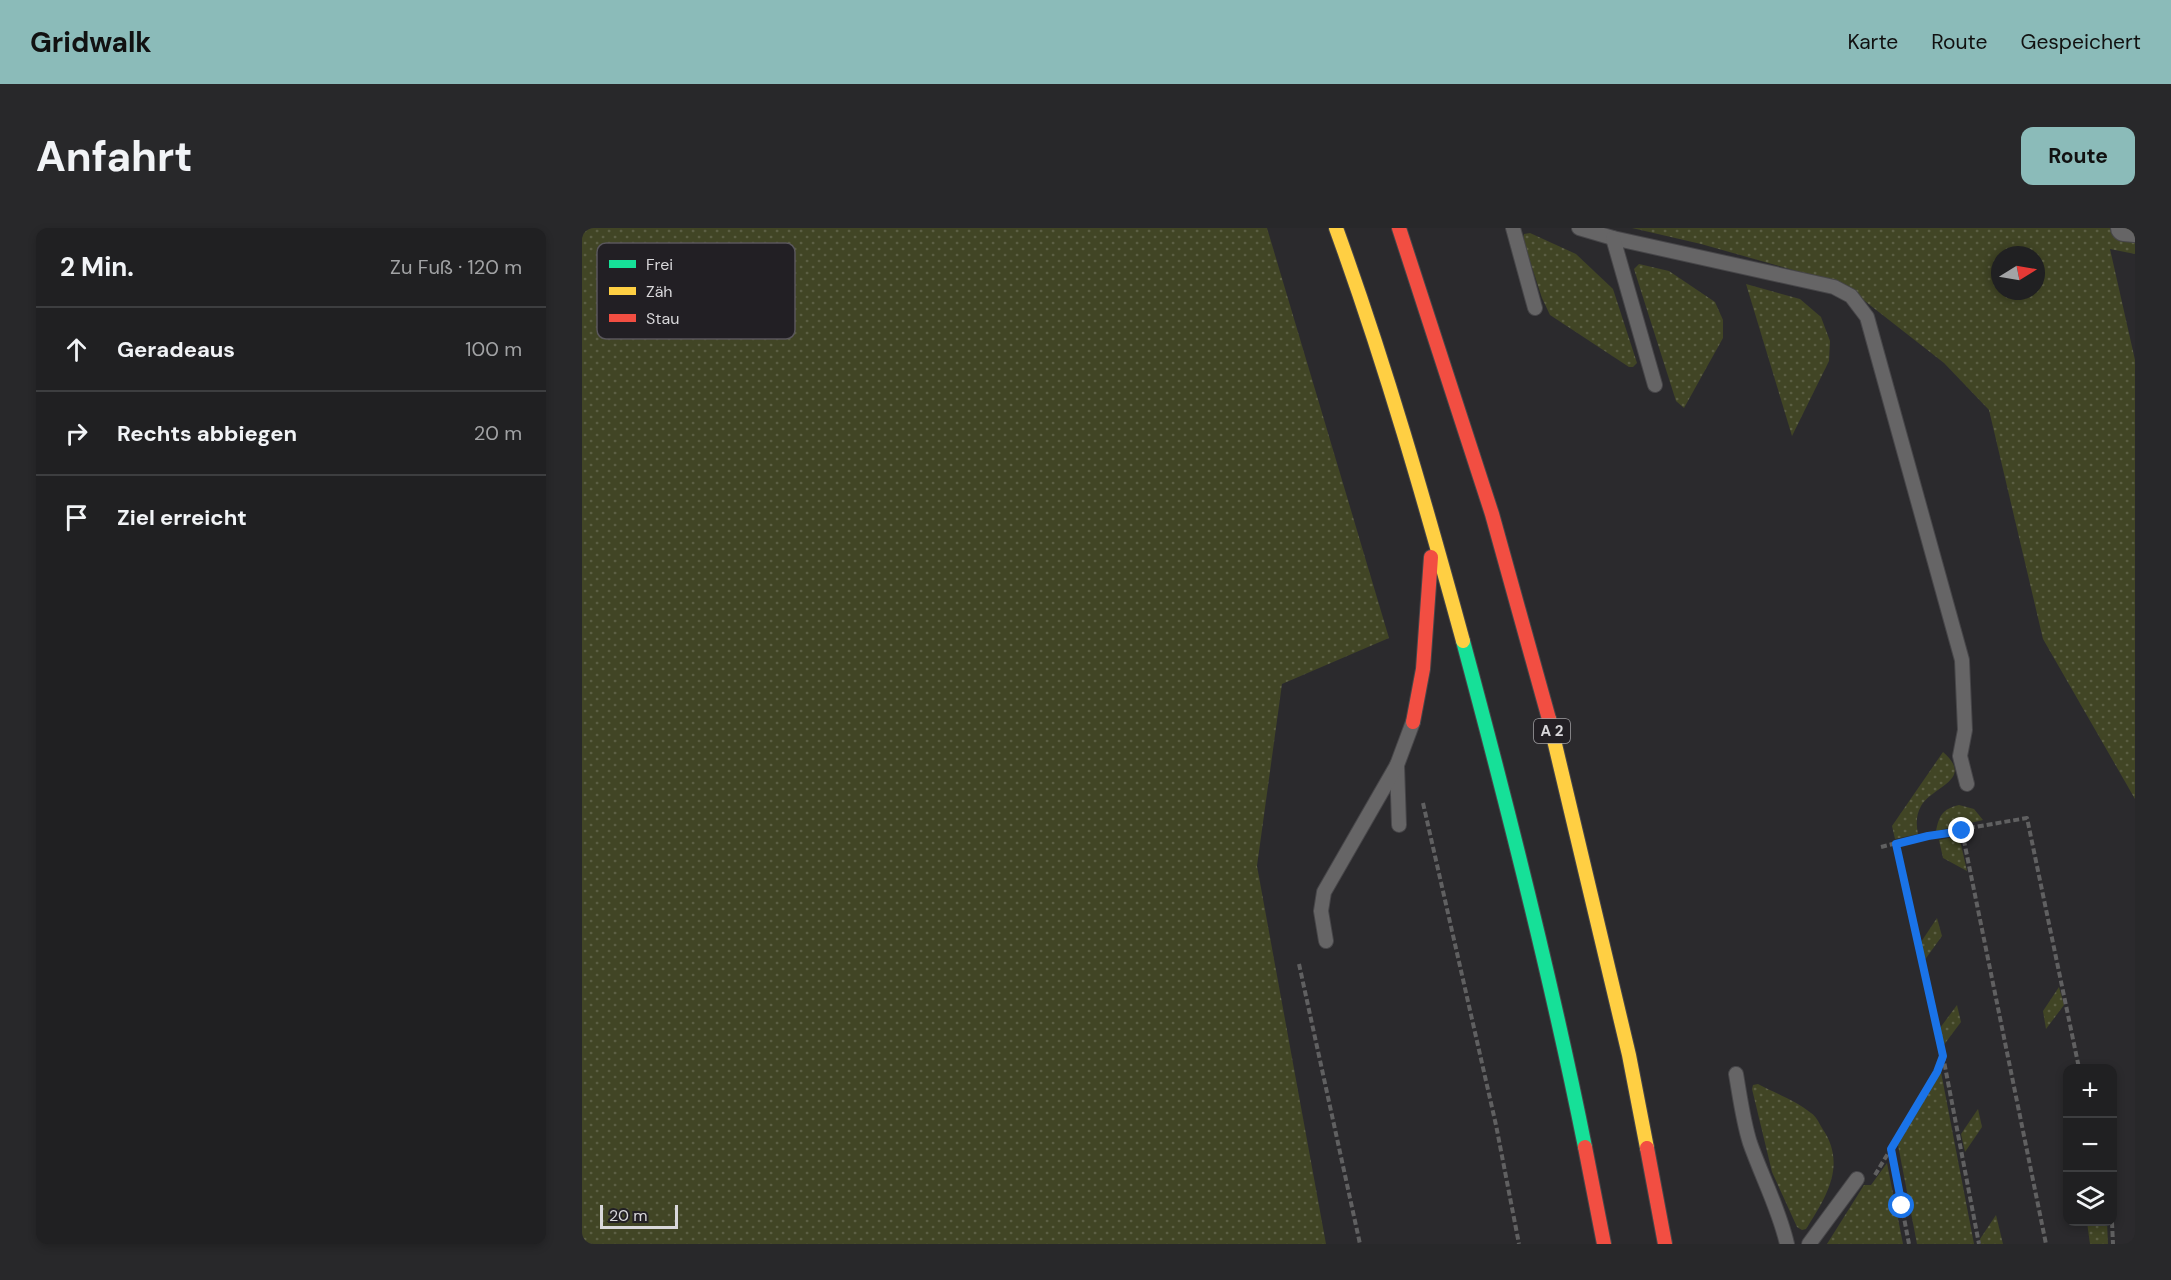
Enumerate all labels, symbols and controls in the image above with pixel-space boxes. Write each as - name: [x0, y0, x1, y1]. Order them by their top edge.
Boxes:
- text: Gridwalk: [30, 24, 152, 61]
- text: Karte: [1847, 28, 1898, 56]
- text: Route: [1931, 28, 1987, 56]
- text: Gespeichert: [2020, 28, 2141, 56]
- button: Route: [2021, 127, 2135, 185]
- text: Anfahrt: [36, 129, 192, 184]
- legend: [597, 243, 795, 339]
- north arrow: [1991, 246, 2045, 300]
- text: 2 Min.: [60, 250, 134, 284]
- text: Zu Fuß · 120 m: [390, 254, 522, 280]
- text: Frei: [646, 254, 673, 275]
- text: Zäh: [646, 281, 673, 302]
- text: Stau: [646, 308, 679, 329]
- icon: ahead: [60, 333, 93, 366]
- text: Geradeaus: [117, 335, 235, 364]
- text: 100 m: [465, 336, 522, 362]
- icon: right: [60, 417, 93, 450]
- text: Rechts abbiegen: [117, 419, 297, 448]
- text: 20 m: [474, 420, 522, 446]
- icon: arrive: [60, 501, 93, 534]
- text: Ziel erreicht: [117, 503, 247, 532]
- road number: A 2: [1534, 719, 1570, 743]
- route end: [1948, 817, 1974, 843]
- map controls: [2063, 1064, 2117, 1226]
- button: +: [2063, 1064, 2117, 1118]
- button: −: [2063, 1118, 2117, 1172]
- button: layers: [2063, 1172, 2117, 1226]
- route start: [1888, 1192, 1914, 1218]
- scale bar: [600, 1202, 678, 1230]
- text: 20 m: [609, 1205, 648, 1226]

